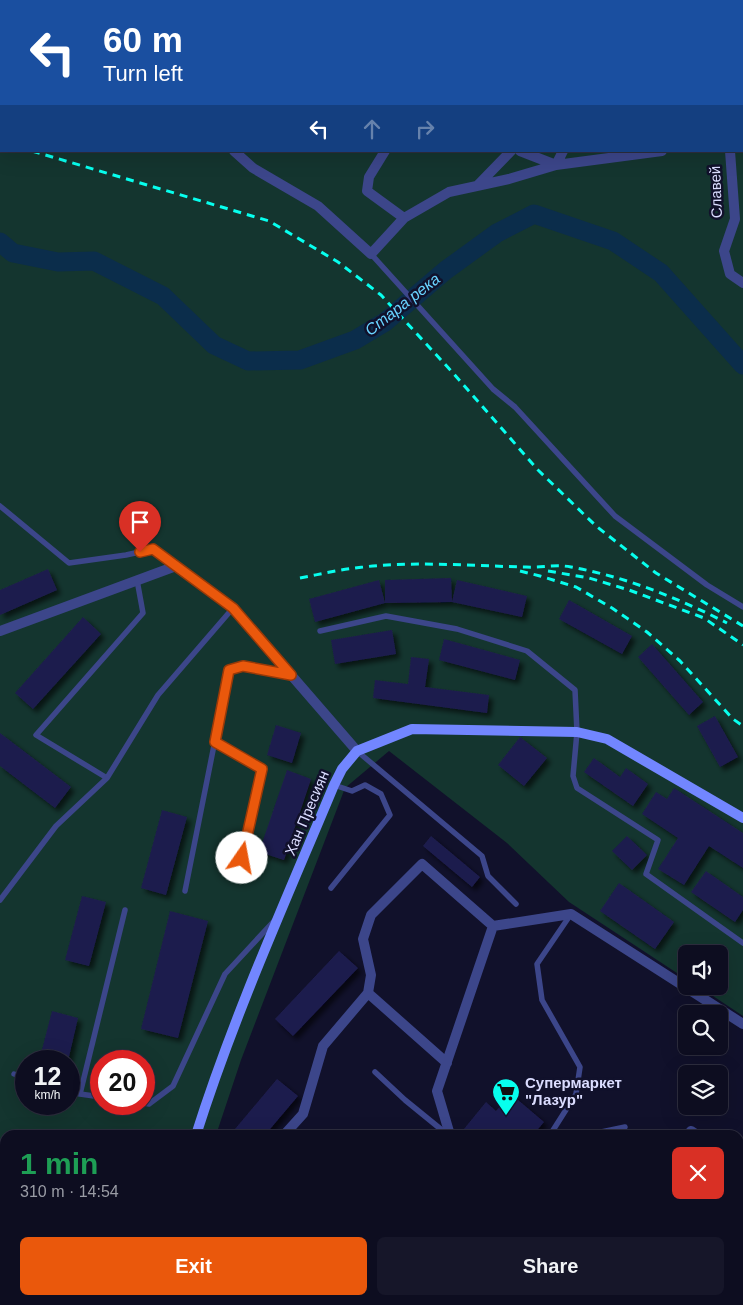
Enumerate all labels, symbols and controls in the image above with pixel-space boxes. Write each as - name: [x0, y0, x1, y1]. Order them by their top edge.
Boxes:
- icon: left: [20, 20, 85, 85]
- text: 60 m: [103, 20, 183, 59]
- text: Turn left: [103, 61, 183, 86]
- icon: left: [305, 115, 333, 143]
- icon: ahead: [358, 115, 386, 143]
- icon: right: [411, 115, 439, 143]
- street label: Славей: [706, 166, 725, 219]
- water label: Стара река: [362, 270, 443, 339]
- pin: [119, 501, 161, 552]
- icon: arrive: [126, 508, 154, 536]
- street label: Хан Пресиян: [281, 768, 332, 858]
- position arrow: [215, 831, 267, 883]
- map controls: [678, 945, 728, 1115]
- button: sound: [678, 945, 728, 995]
- button: search: [678, 1005, 728, 1055]
- speed limit sign: 20: [90, 1050, 155, 1115]
- text: 12: [34, 1062, 61, 1090]
- button: layers: [678, 1065, 728, 1115]
- place label: Супермаркет "Лазур": [525, 1074, 622, 1108]
- supermarket icon: Супермаркет "Лазур": [491, 1077, 521, 1116]
- text: km/h: [34, 1088, 61, 1102]
- text: 1 min: [20, 1147, 98, 1180]
- button: close: [672, 1147, 724, 1199]
- text: 310 m · 14:54: [20, 1183, 119, 1200]
- button: Exit: [20, 1237, 367, 1295]
- button: Share: [377, 1237, 724, 1295]

